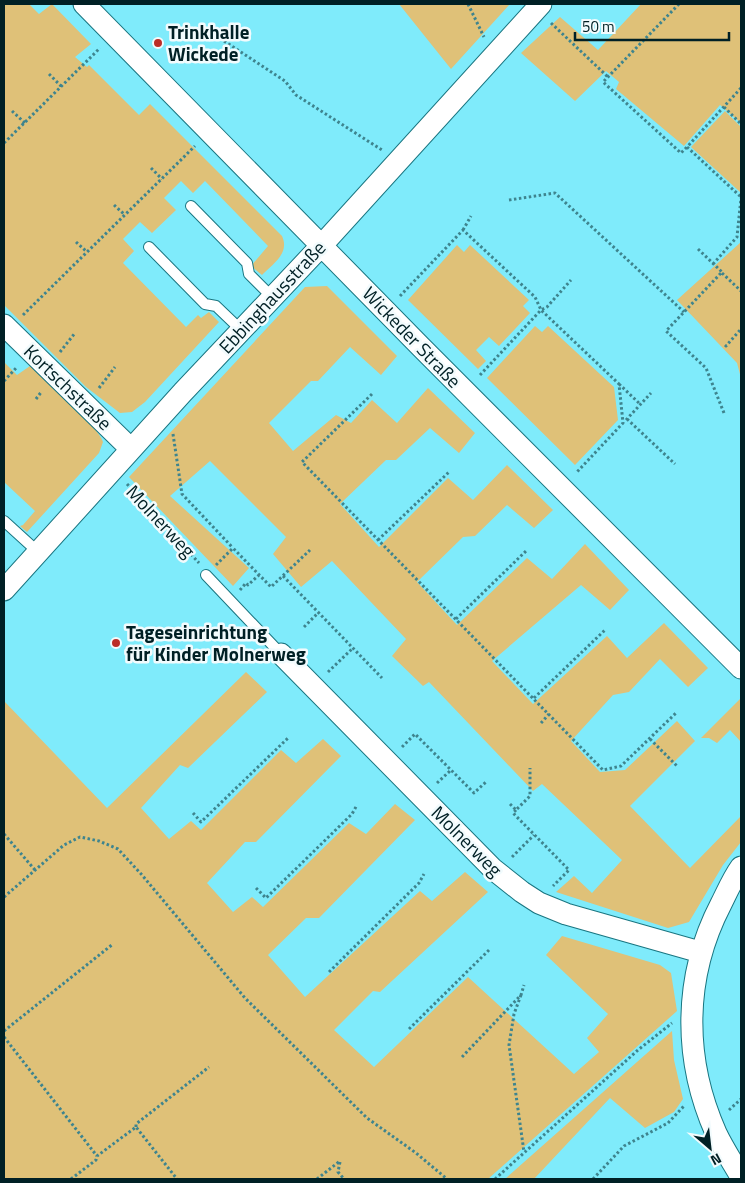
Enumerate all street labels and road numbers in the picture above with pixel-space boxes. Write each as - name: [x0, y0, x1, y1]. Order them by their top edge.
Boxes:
- street label: Ebbinghausstraße: [211, 234, 332, 360]
- street label: Wickeder Straße: [356, 279, 468, 394]
- street label: Kortschstraße: [18, 337, 119, 436]
- street label: Molnerweg: [120, 478, 203, 564]
- street label: Molnerweg: [425, 798, 510, 883]

